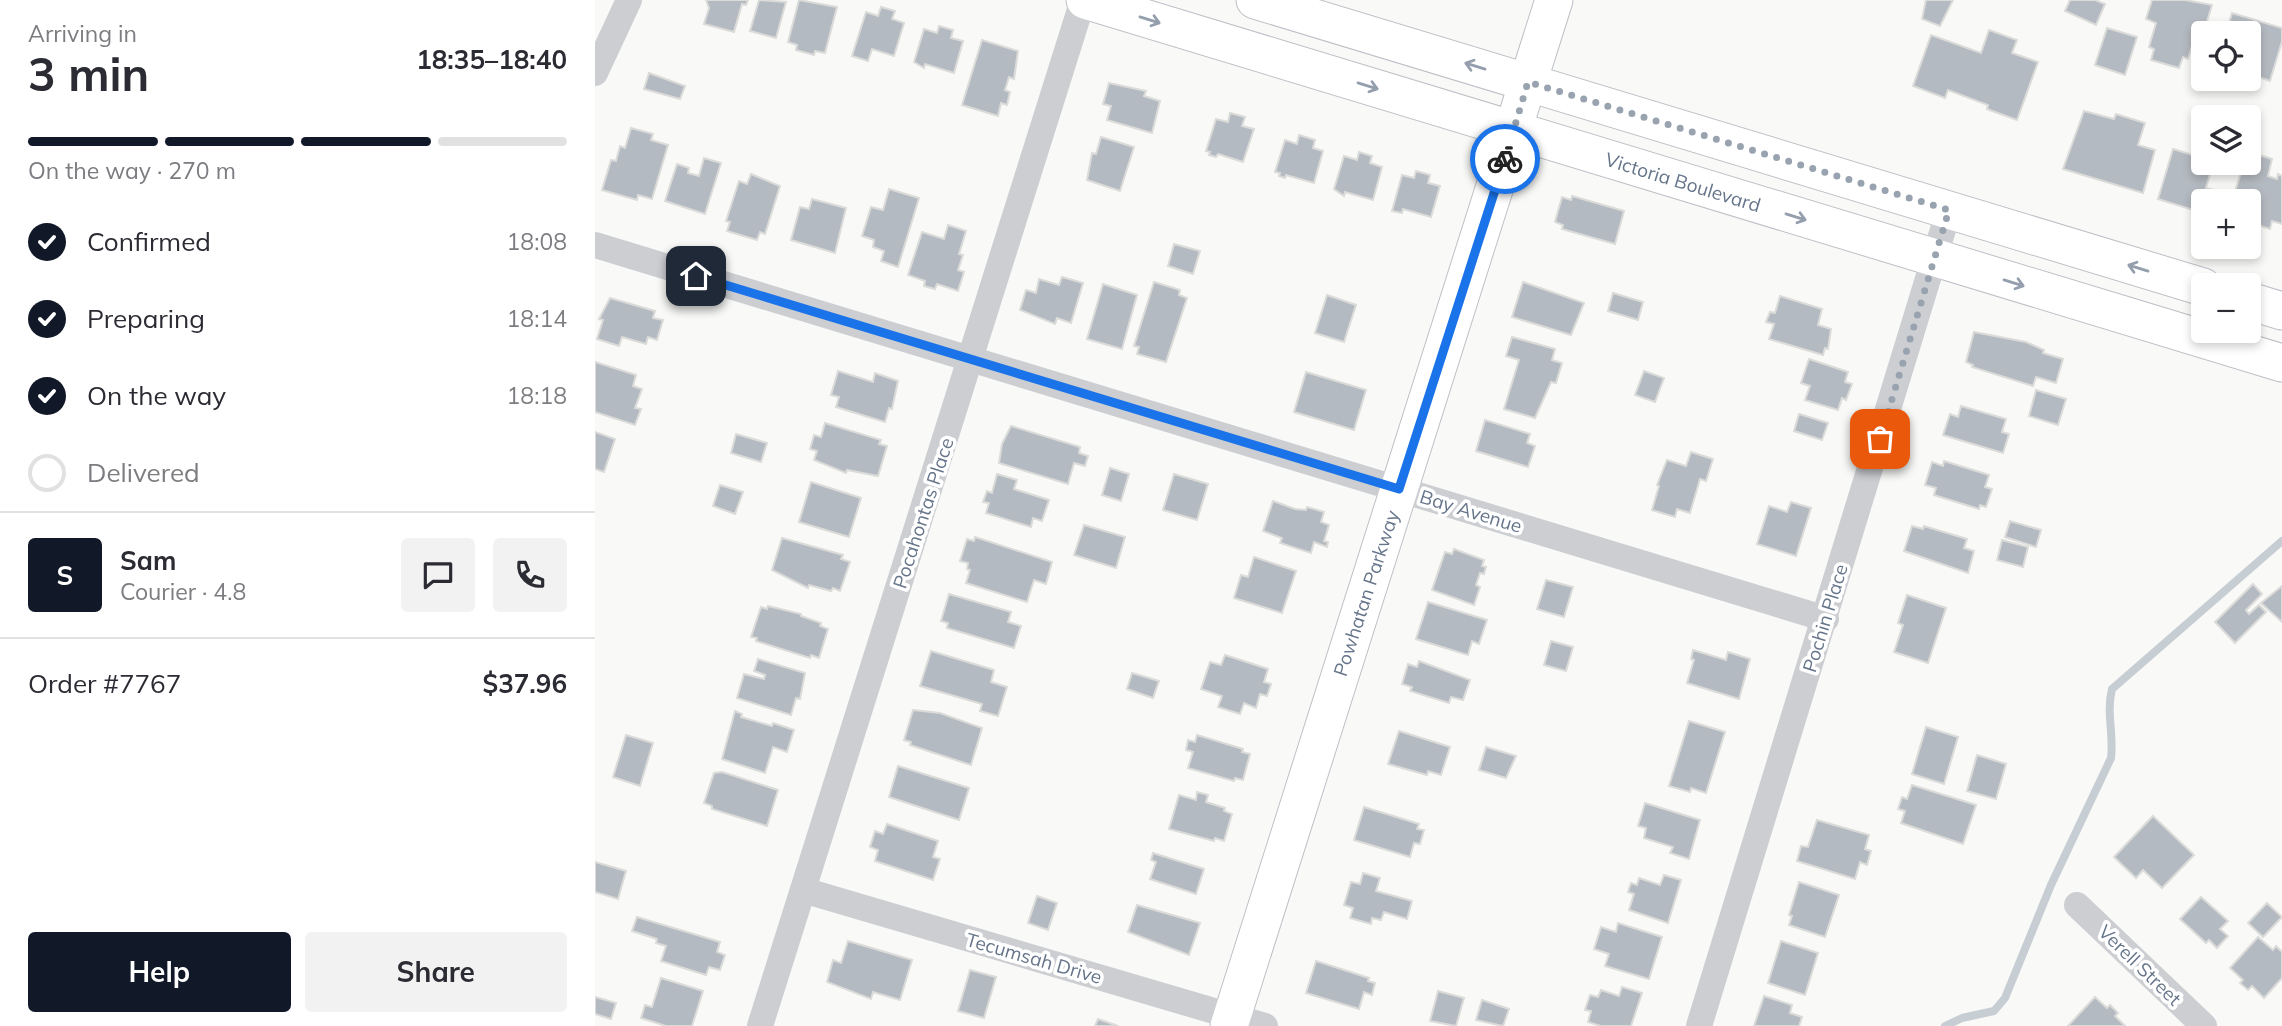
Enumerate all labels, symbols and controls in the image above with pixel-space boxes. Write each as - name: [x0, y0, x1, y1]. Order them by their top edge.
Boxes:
- one-way arrow: [1139, 14, 1161, 27]
- text: Arriving in: [28, 19, 137, 48]
- map controls: [2191, 21, 2261, 343]
- button: locate: [2191, 21, 2261, 91]
- text: 18:35–18:40: [416, 43, 567, 76]
- text: 3 min: [28, 45, 149, 103]
- one-way arrow: [1464, 59, 1486, 72]
- one-way arrow: [1357, 80, 1379, 93]
- button: layers: [2191, 105, 2261, 175]
- courier: [1470, 124, 1540, 194]
- icon: bike: [1486, 140, 1524, 178]
- street label: Victoria Boulevard: [1602, 147, 1764, 217]
- text: On the way · 270 m: [28, 156, 236, 185]
- button: +: [2191, 189, 2261, 259]
- one-way arrow: [1785, 211, 1807, 224]
- icon: check: [28, 223, 66, 261]
- text: Confirmed: [87, 225, 211, 258]
- text: 18:08: [507, 227, 567, 256]
- pin: [666, 246, 726, 306]
- icon: home: [677, 257, 715, 295]
- one-way arrow: [2127, 260, 2149, 273]
- button: −: [2191, 273, 2261, 343]
- one-way arrow: [2003, 277, 2025, 290]
- icon: check: [28, 300, 66, 338]
- text: Preparing: [87, 302, 205, 335]
- text: 18:14: [507, 304, 567, 333]
- icon: check: [28, 377, 66, 415]
- text: On the way: [87, 379, 226, 412]
- text: 18:18: [507, 381, 567, 410]
- pin: [1850, 409, 1910, 469]
- icon: bag: [1861, 420, 1899, 458]
- street label: Pocahontas Place: [887, 435, 959, 591]
- text: Delivered: [87, 456, 200, 489]
- street label: Bay Avenue: [1417, 484, 1525, 538]
- street label: Powhatan Parkway: [1328, 507, 1404, 679]
- button: chat: [401, 538, 475, 612]
- button: phone: [493, 538, 567, 612]
- text: Sam: [120, 544, 176, 577]
- text: S: [57, 559, 73, 592]
- street label: Pochin Place: [1797, 561, 1853, 675]
- text: Courier · 4.8: [120, 577, 246, 606]
- text: Order #7767: [28, 667, 181, 700]
- text: $37.96: [483, 667, 567, 700]
- street label: Verell Street: [2093, 920, 2187, 1011]
- street label: Tecumsah Drive: [963, 927, 1105, 989]
- button: Help: [28, 932, 291, 1012]
- button: Share: [305, 932, 567, 1012]

